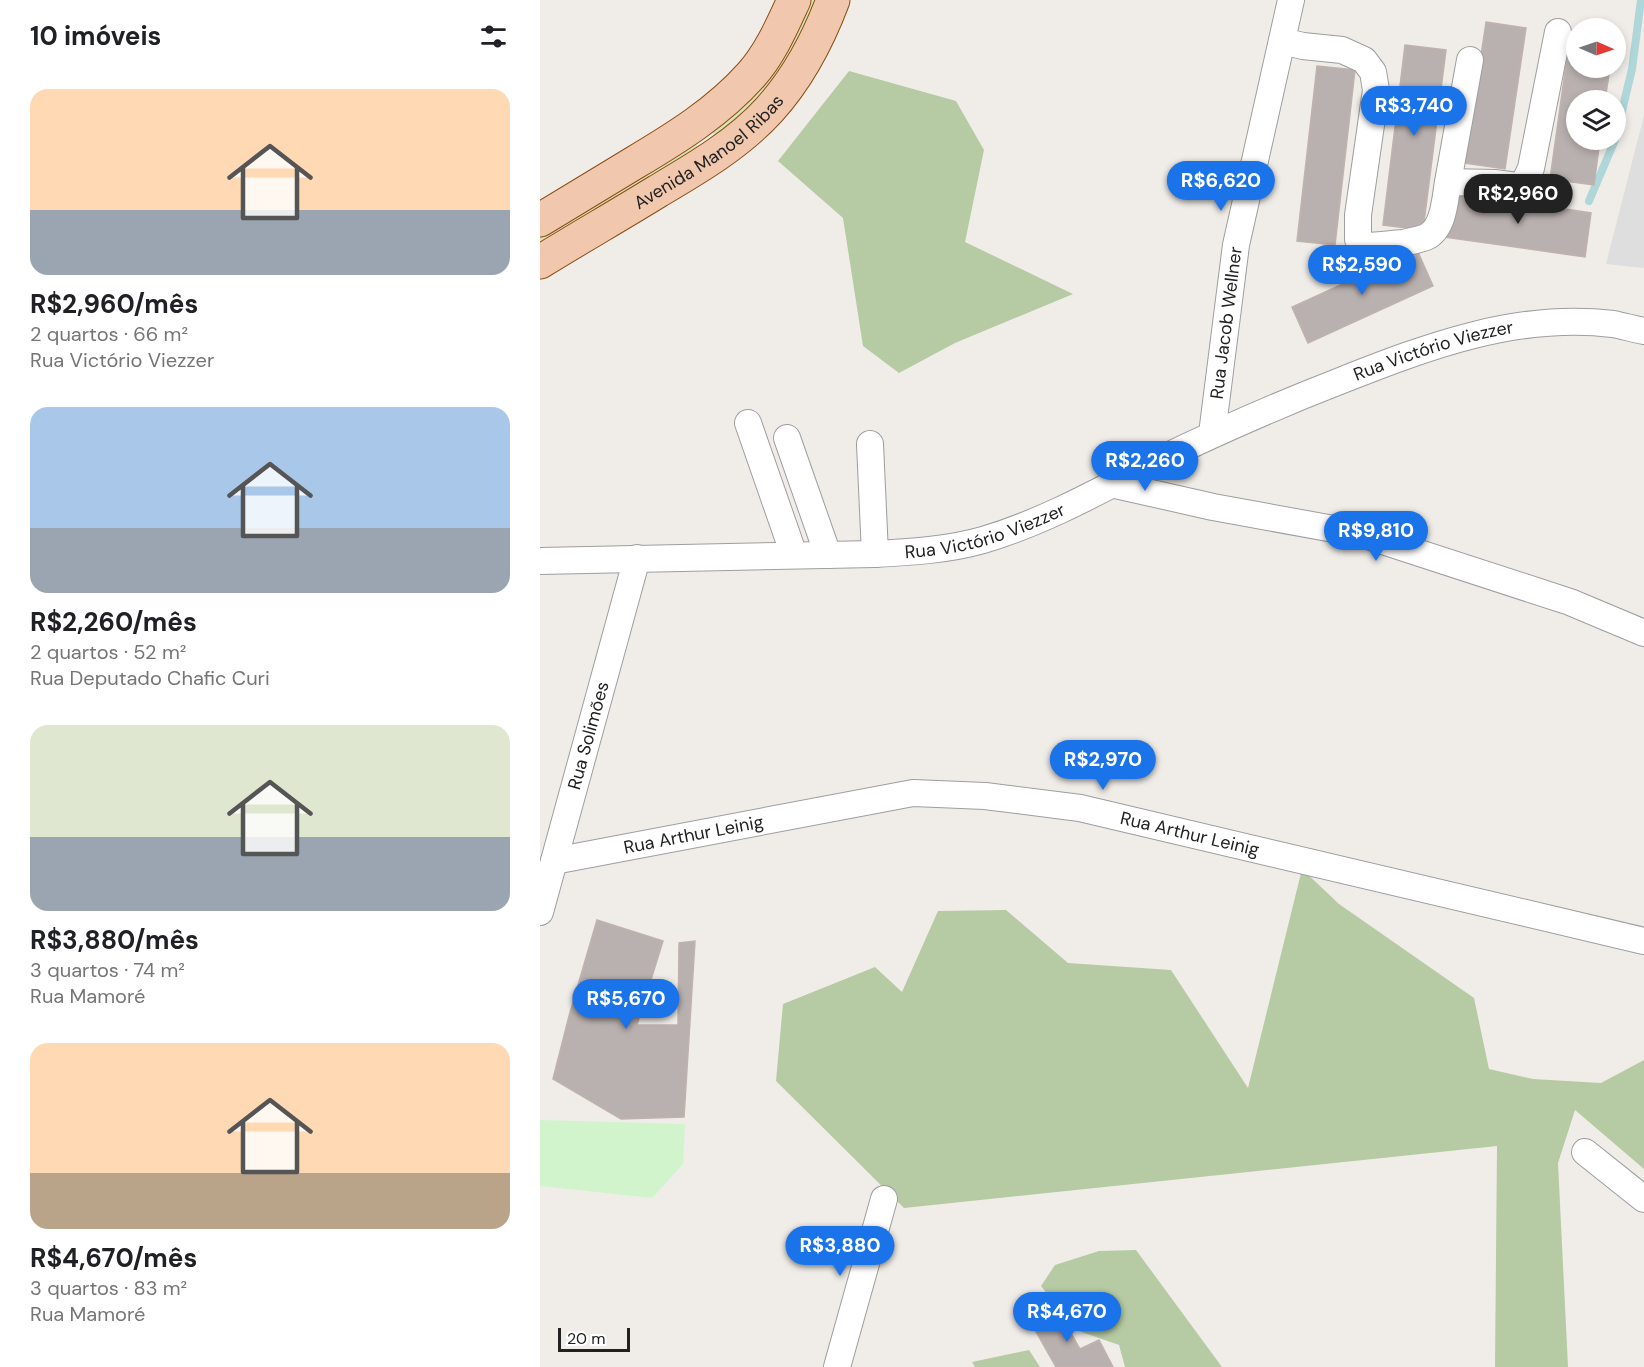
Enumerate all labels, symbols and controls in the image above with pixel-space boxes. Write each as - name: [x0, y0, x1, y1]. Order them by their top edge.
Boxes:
- north arrow: [1566, 18, 1626, 78]
- map controls: [1566, 18, 1626, 150]
- text: 10 imóveis: [30, 19, 161, 53]
- icon: filters: [477, 20, 510, 53]
- pin: R$3,740: [1359, 86, 1469, 137]
- street label: Avenida Manoel Ribas: [629, 90, 789, 215]
- button: layers: [1566, 90, 1626, 150]
- text: R$3,740: [1375, 92, 1453, 118]
- icon: home: [216, 128, 324, 236]
- pin: R$6,620: [1166, 161, 1276, 212]
- text: R$6,620: [1181, 167, 1261, 193]
- pin: R$2,960: [1463, 174, 1573, 225]
- text: R$2,960: [1478, 180, 1558, 206]
- street label: Rua Jacob Wellner: [1205, 245, 1248, 401]
- pin: R$2,590: [1307, 245, 1417, 296]
- text: R$2,590: [1322, 251, 1402, 277]
- text: R$2,960/mês: [30, 287, 198, 321]
- street label: Rua Victório Viezzer: [1350, 315, 1515, 387]
- text: 2 quartos · 66 m²: [30, 321, 188, 347]
- text: Rua Victório Viezzer: [30, 347, 214, 373]
- pin: R$2,260: [1090, 441, 1200, 492]
- icon: home: [216, 446, 324, 554]
- text: R$2,260: [1105, 447, 1185, 473]
- street label: Rua Victório Viezzer: [904, 497, 1069, 564]
- pin: R$9,810: [1321, 511, 1431, 562]
- text: R$9,810: [1338, 517, 1414, 543]
- text: R$2,260/mês: [30, 605, 197, 639]
- text: 2 quartos · 52 m²: [30, 639, 186, 665]
- text: Rua Deputado Chafic Curi: [30, 665, 270, 691]
- street label: Rua Solimões: [562, 679, 615, 792]
- pin: R$2,970: [1048, 740, 1158, 791]
- text: R$2,970: [1064, 746, 1142, 772]
- icon: home: [216, 764, 324, 872]
- street label: Rua Arthur Leinig: [1118, 806, 1262, 862]
- street label: Rua Arthur Leinig: [622, 810, 765, 860]
- text: R$3,880/mês: [30, 923, 199, 957]
- text: 3 quartos · 74 m²: [30, 957, 185, 983]
- pin: R$5,670: [571, 979, 681, 1030]
- text: Rua Mamoré: [30, 983, 145, 1009]
- text: R$5,670: [586, 985, 666, 1011]
- icon: home: [216, 1082, 324, 1190]
- pin: R$3,880: [785, 1226, 895, 1277]
- text: R$3,880: [799, 1232, 881, 1258]
- text: R$4,670/mês: [30, 1241, 197, 1275]
- text: 3 quartos · 83 m²: [30, 1275, 187, 1301]
- pin: R$4,670: [1012, 1292, 1122, 1343]
- text: R$4,670: [1027, 1298, 1107, 1324]
- text: Rua Mamoré: [30, 1301, 145, 1327]
- scale bar: [558, 1325, 630, 1352]
- text: 20 m: [567, 1328, 606, 1349]

